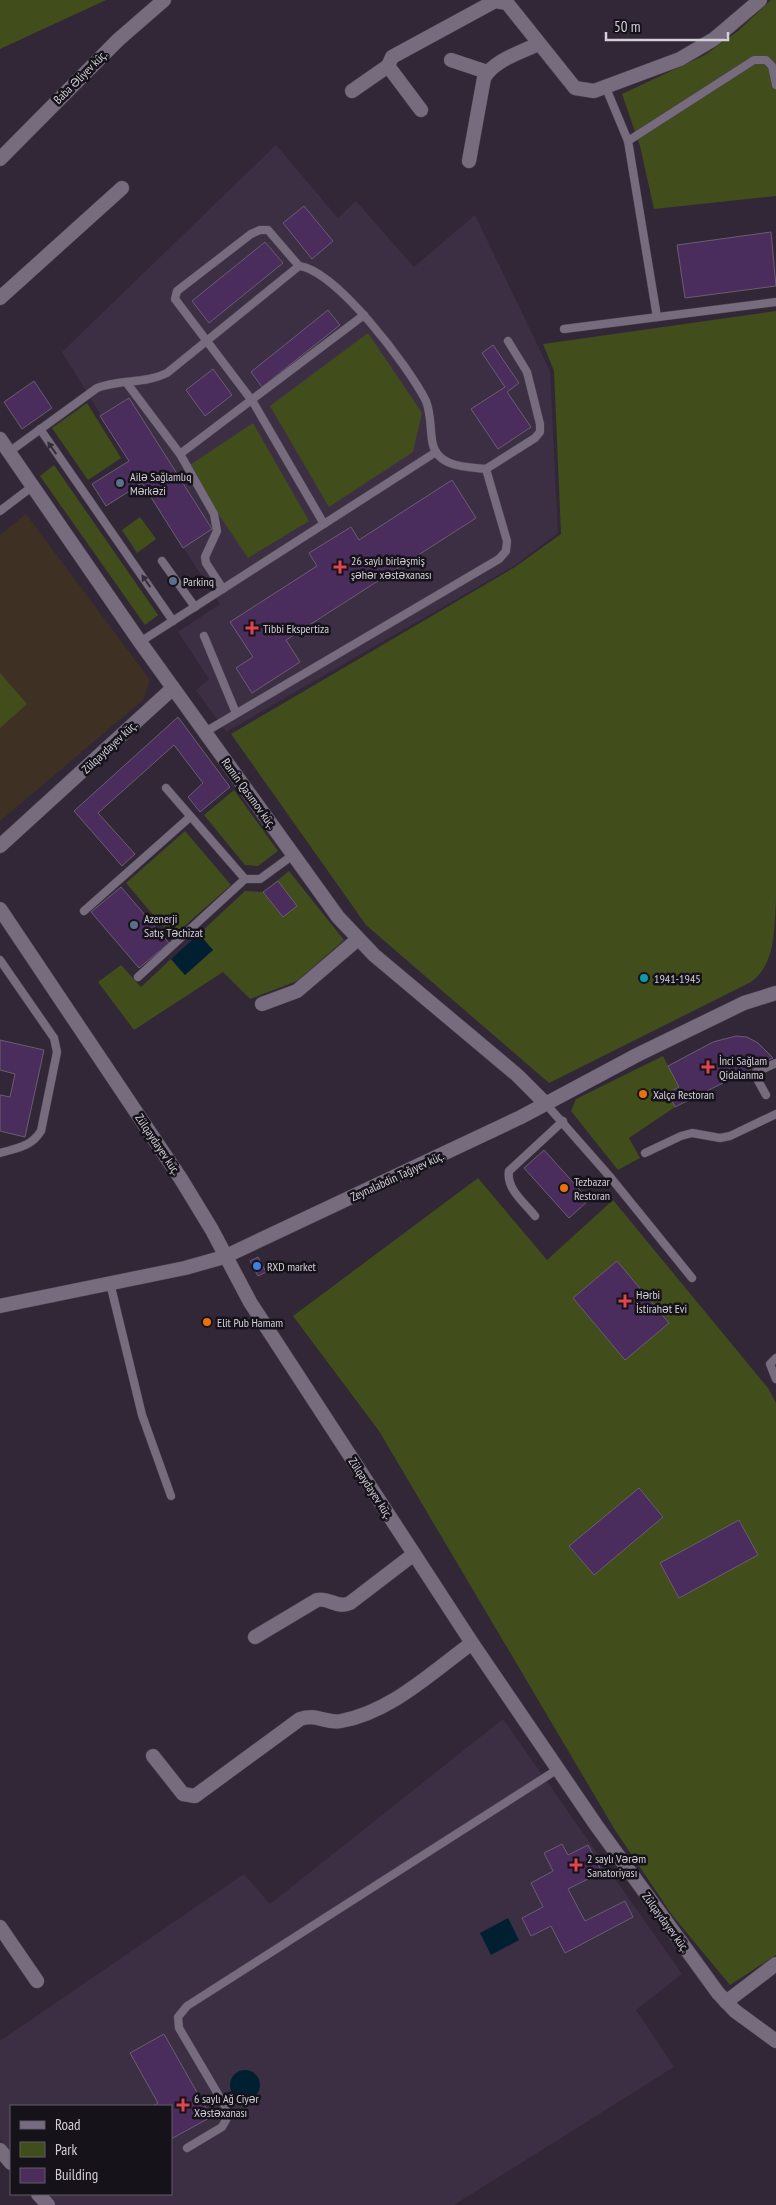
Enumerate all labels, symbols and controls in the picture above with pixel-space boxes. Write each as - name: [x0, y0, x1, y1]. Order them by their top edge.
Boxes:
- scale bar: [606, 10, 728, 42]
- text: 50 m: [614, 17, 640, 36]
- street label: Baba Əliyev küç.: [50, 47, 110, 107]
- one-way arrow: [47, 441, 57, 454]
- place label: Ailə Sağlamlıq Mərkəzi: [130, 469, 191, 498]
- marker: Ailə Sağlamlıq Mərkəzi: [114, 477, 126, 489]
- place label: 26 saylı birləşmiş şəhər xəstəxanası: [351, 553, 432, 582]
- marker: 26 saylı birləşmiş şəhər xəstəxanası: [333, 560, 347, 574]
- one-way arrow: [141, 574, 151, 588]
- place label: Parkinq: [183, 574, 214, 589]
- marker: Parkinq: [167, 575, 179, 587]
- marker: Tibbi Ekspertiza: [245, 621, 259, 635]
- place label: Tibbi Ekspertiza: [263, 621, 329, 636]
- street label: Zülqaydayev küç.: [78, 718, 140, 776]
- street label: Ramin Qasımov küç.: [219, 755, 279, 831]
- place label: Azenerji Satış Təchizat: [144, 911, 203, 940]
- marker: Azenerji Satış Təchizat: [128, 919, 140, 931]
- place label: 1941-1945: [654, 971, 701, 986]
- marker: 1941-1945: [638, 972, 650, 984]
- place label: İnci Sağlam Qidalanma: [719, 1053, 767, 1082]
- marker: İnci Sağlam Qidalanma: [701, 1060, 715, 1074]
- place label: Xalça Restoran: [653, 1087, 714, 1102]
- marker: Xalça Restoran: [637, 1088, 649, 1100]
- street label: Zülqaydayev küç.: [132, 1111, 184, 1177]
- street label: Zeynalabdin Tağıyev küç.: [348, 1148, 446, 1204]
- place label: Tezbazar Restoran: [574, 1174, 610, 1203]
- marker: Tezbazar Restoran: [558, 1182, 570, 1194]
- place label: RXD market: [267, 1259, 317, 1274]
- marker: RXD market: [251, 1260, 263, 1272]
- place label: Hərbi İstirahət Evi: [636, 1287, 687, 1316]
- marker: Hərbi İstirahət Evi: [618, 1294, 632, 1308]
- place label: Elit Pub Hamam: [217, 1315, 283, 1330]
- marker: Elit Pub Hamam: [201, 1316, 213, 1328]
- street label: Zülqaydayev küç.: [346, 1454, 396, 1522]
- place label: 2 saylı Vərəm Sanatoriyası: [587, 1851, 646, 1880]
- marker: 2 saylı Vərəm Sanatoriyası: [569, 1858, 583, 1872]
- street label: Zülqaydayev küç.: [639, 1889, 693, 1955]
- place label: 6 saylı Ağ Ciyər Xəstəxanası: [194, 2091, 259, 2120]
- marker: 6 saylı Ağ Ciyər Xəstəxanası: [176, 2098, 190, 2112]
- legend: [10, 2105, 172, 2195]
- text: Road: [55, 2115, 81, 2134]
- text: Park: [55, 2140, 77, 2159]
- text: Building: [55, 2165, 98, 2184]

